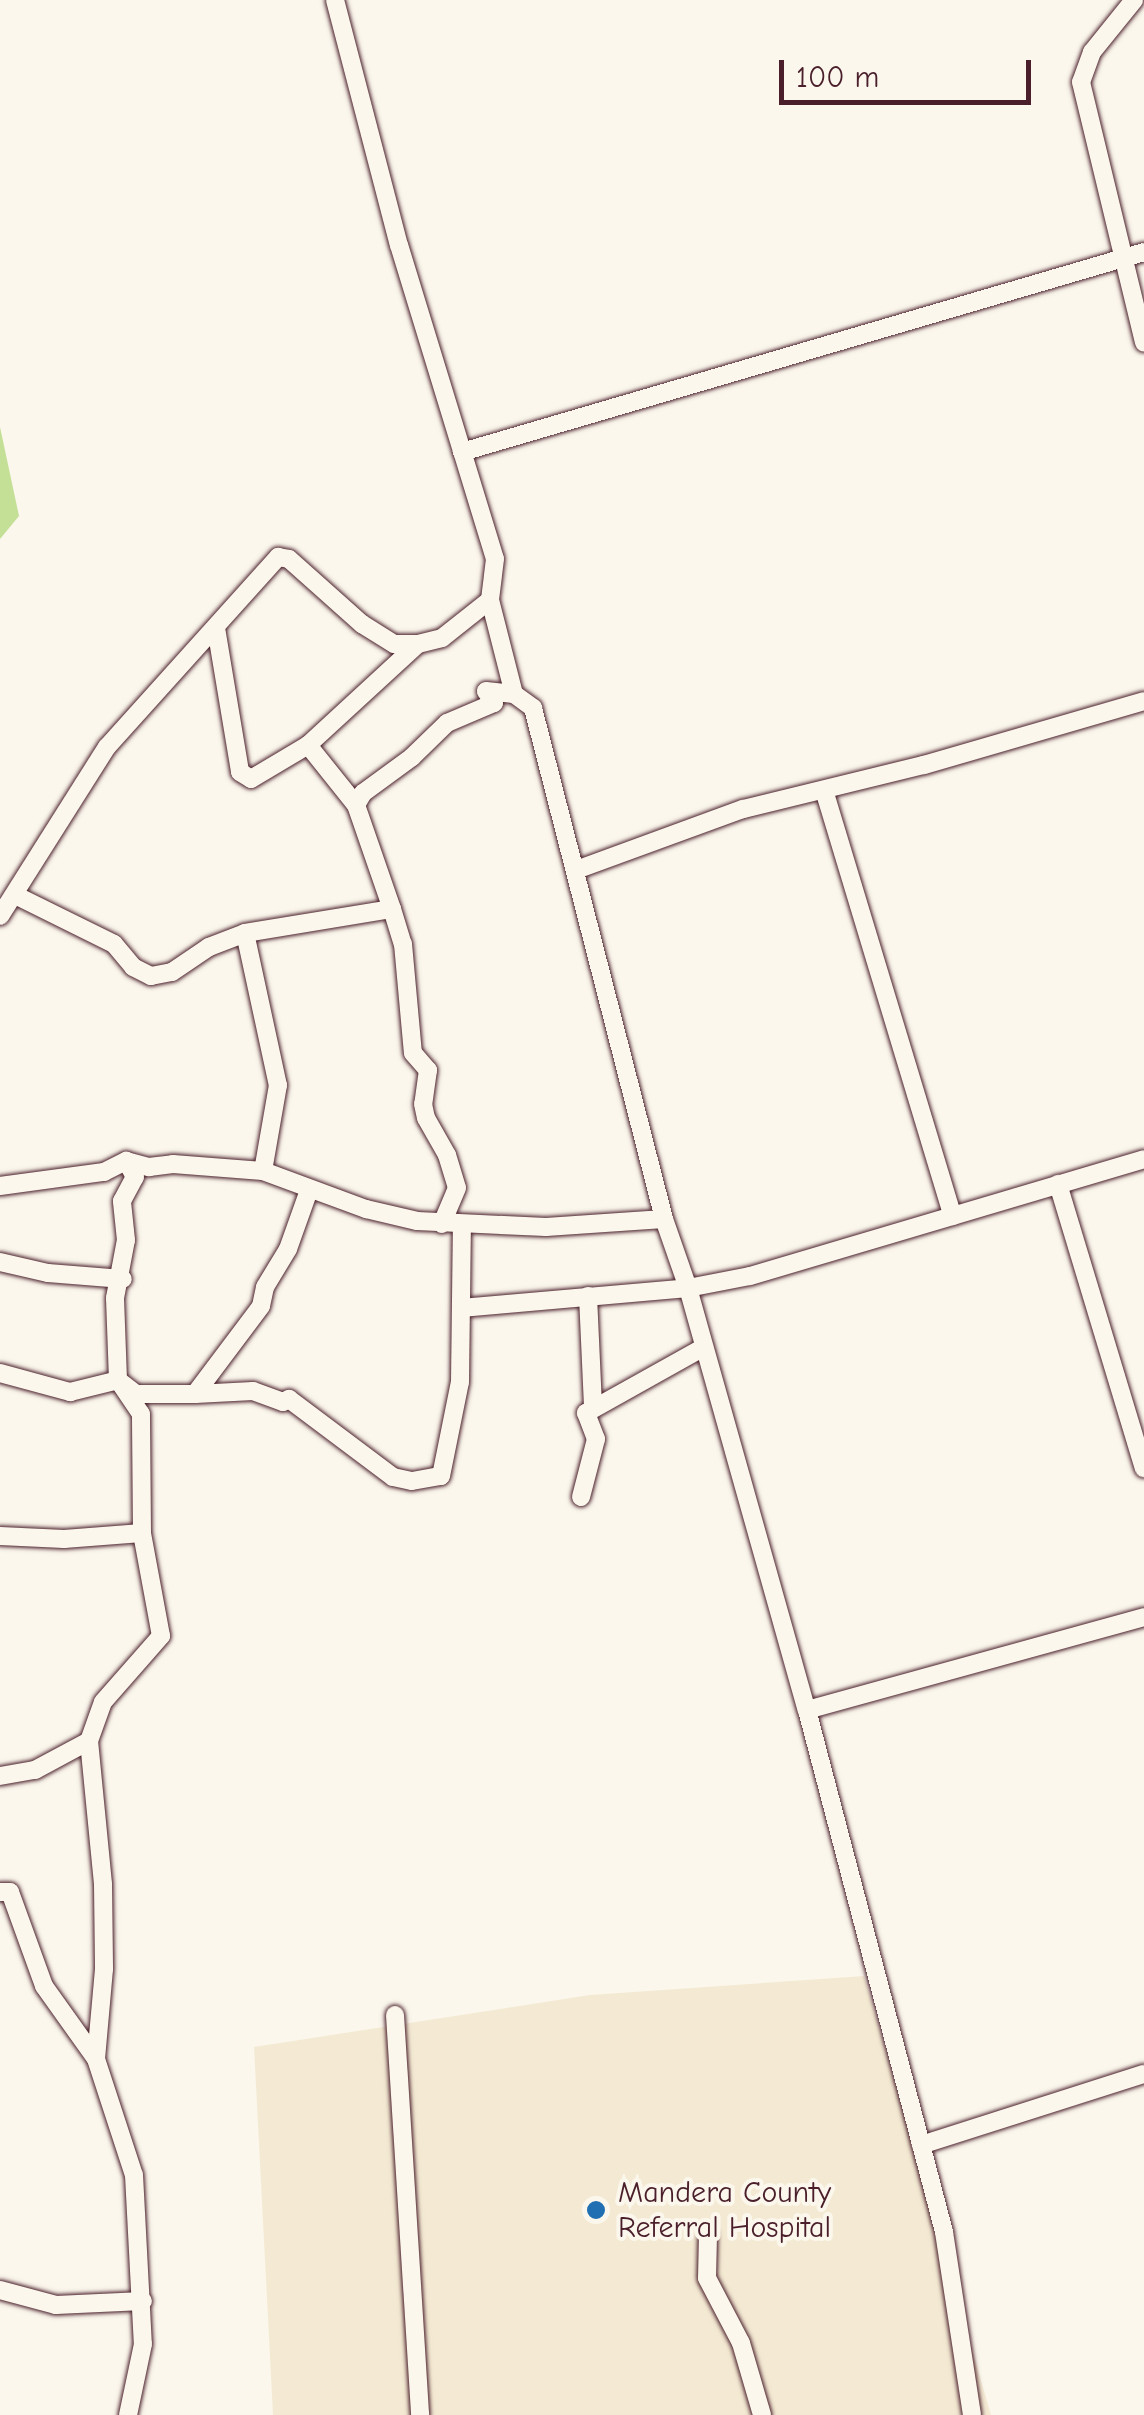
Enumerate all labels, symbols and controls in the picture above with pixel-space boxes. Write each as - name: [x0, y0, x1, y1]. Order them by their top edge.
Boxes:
- scale bar: [784, 40, 1036, 102]
- text: 100 m: [796, 60, 879, 95]
- place label: Mandera County Referral Hospital: [618, 2175, 831, 2246]
- marker: Mandera County Referral Hospital: [583, 2197, 609, 2223]

